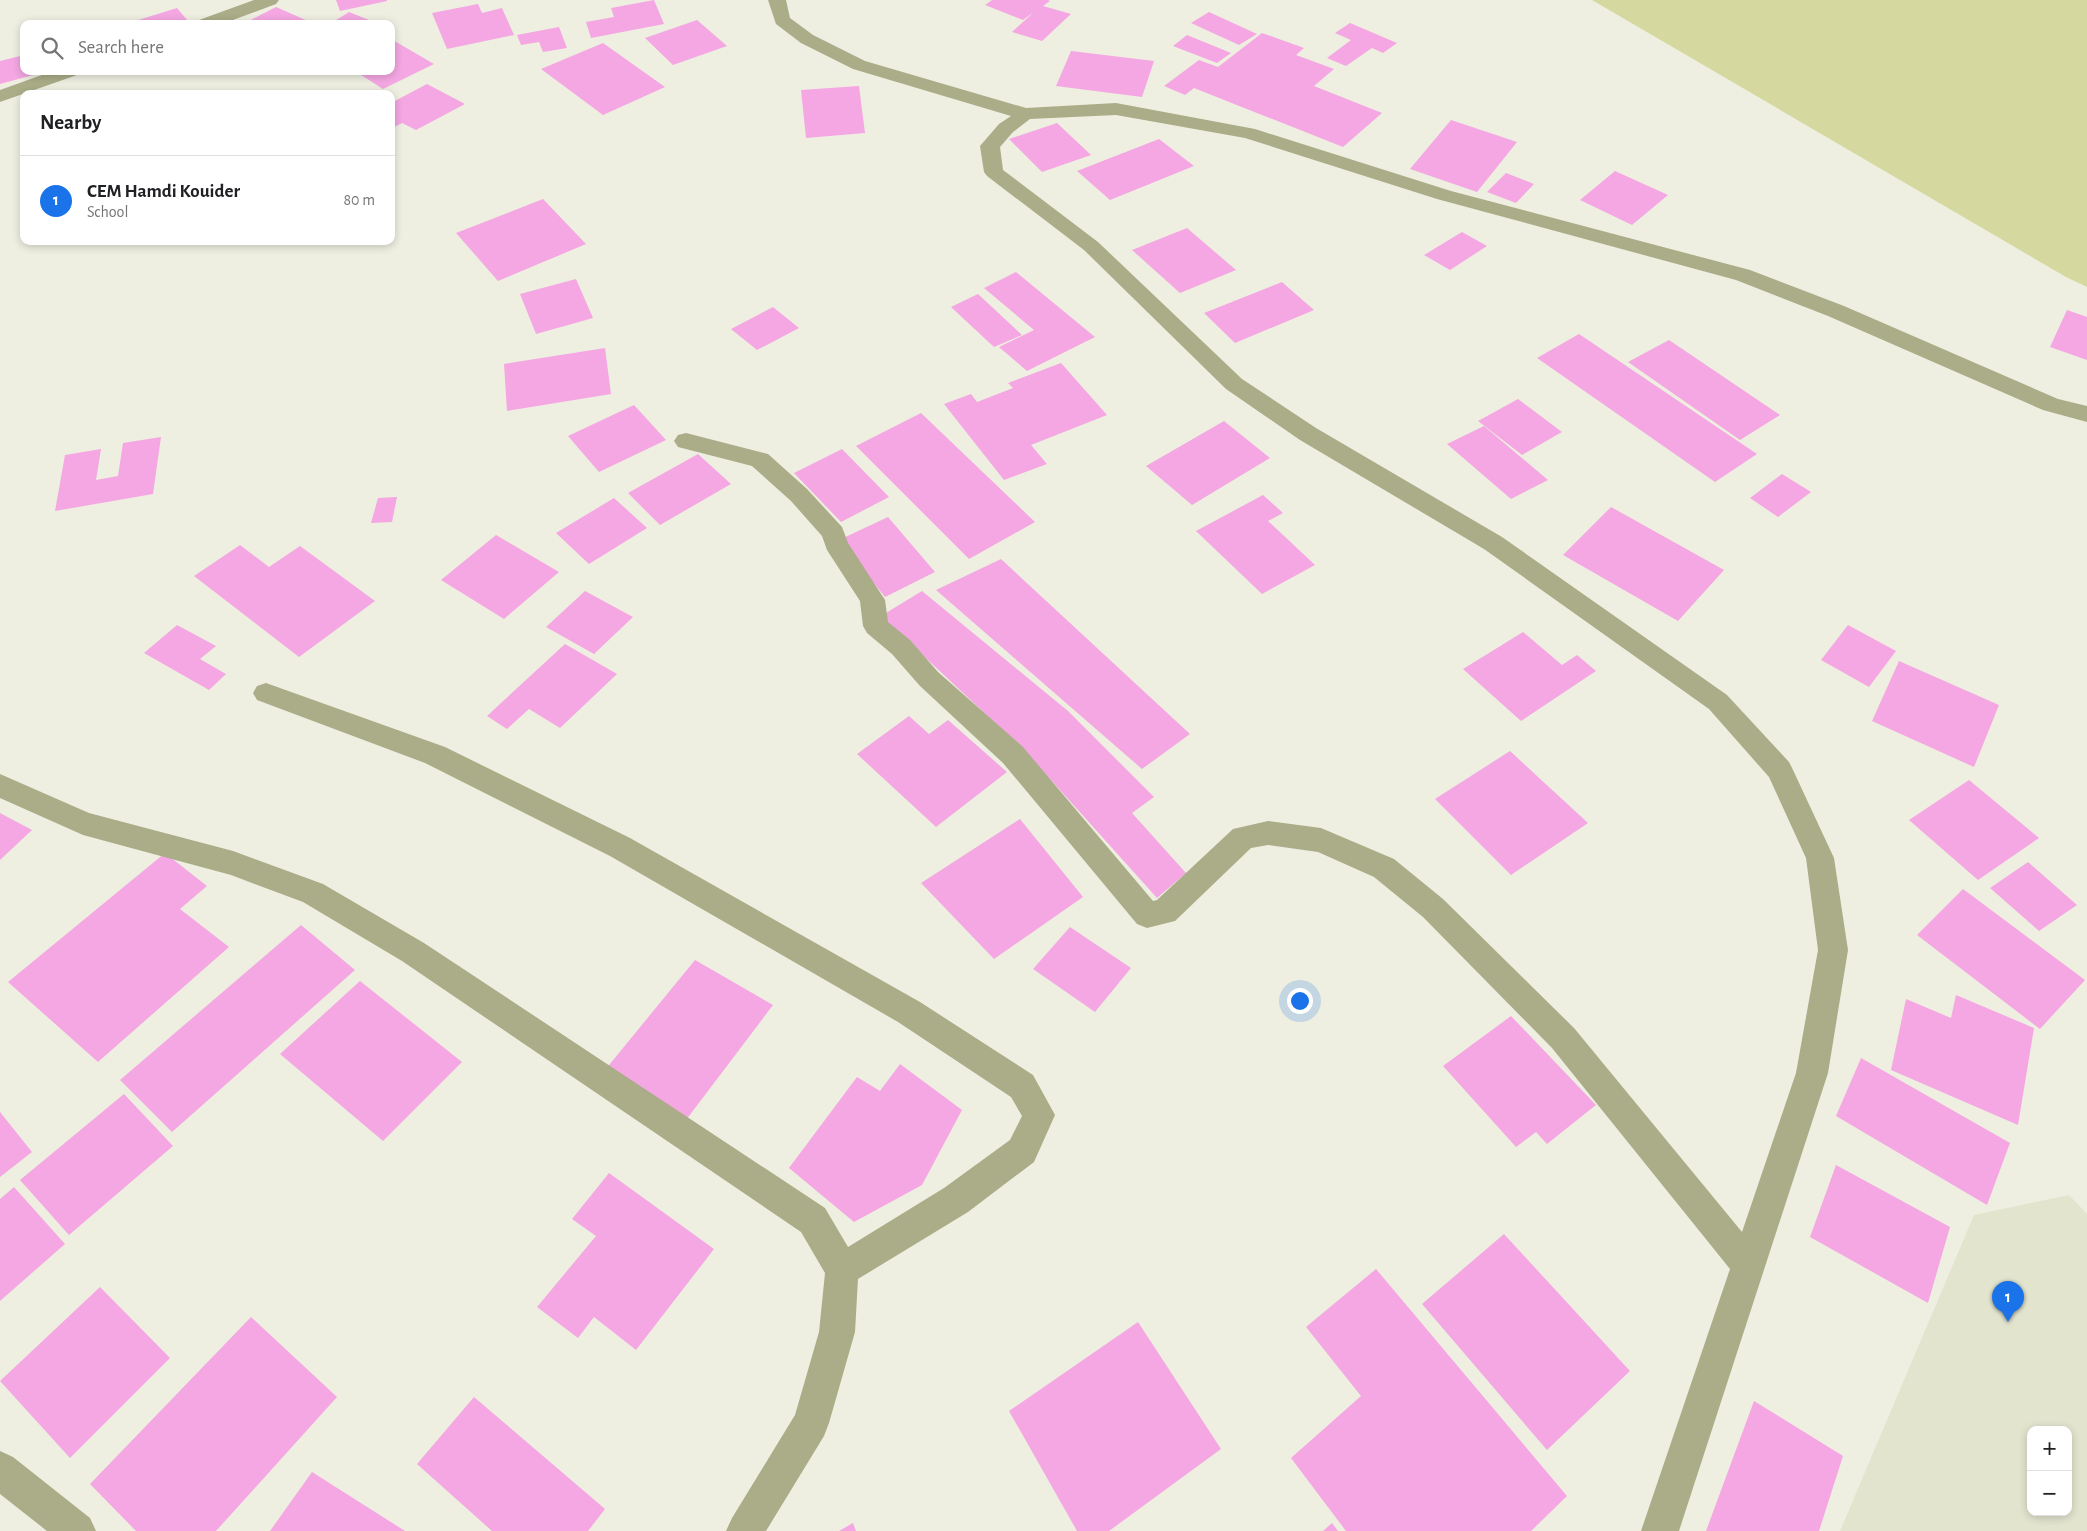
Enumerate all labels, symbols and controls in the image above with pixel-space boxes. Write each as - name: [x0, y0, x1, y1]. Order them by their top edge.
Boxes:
- search box: [20, 20, 395, 75]
- icon: search: [38, 34, 66, 62]
- text: Search here: [78, 38, 164, 57]
- text: Nearby: [40, 112, 101, 133]
- text: CEM Hamdi Kouider: [87, 182, 240, 201]
- text: 1: [53, 192, 59, 208]
- text: 80 m: [344, 192, 375, 208]
- text: School: [87, 204, 128, 220]
- your location: [1287, 988, 1313, 1014]
- pin: 1: [1992, 1281, 2024, 1322]
- map controls: [2027, 1426, 2072, 1516]
- button: +: [2027, 1426, 2072, 1471]
- button: −: [2027, 1471, 2072, 1516]

